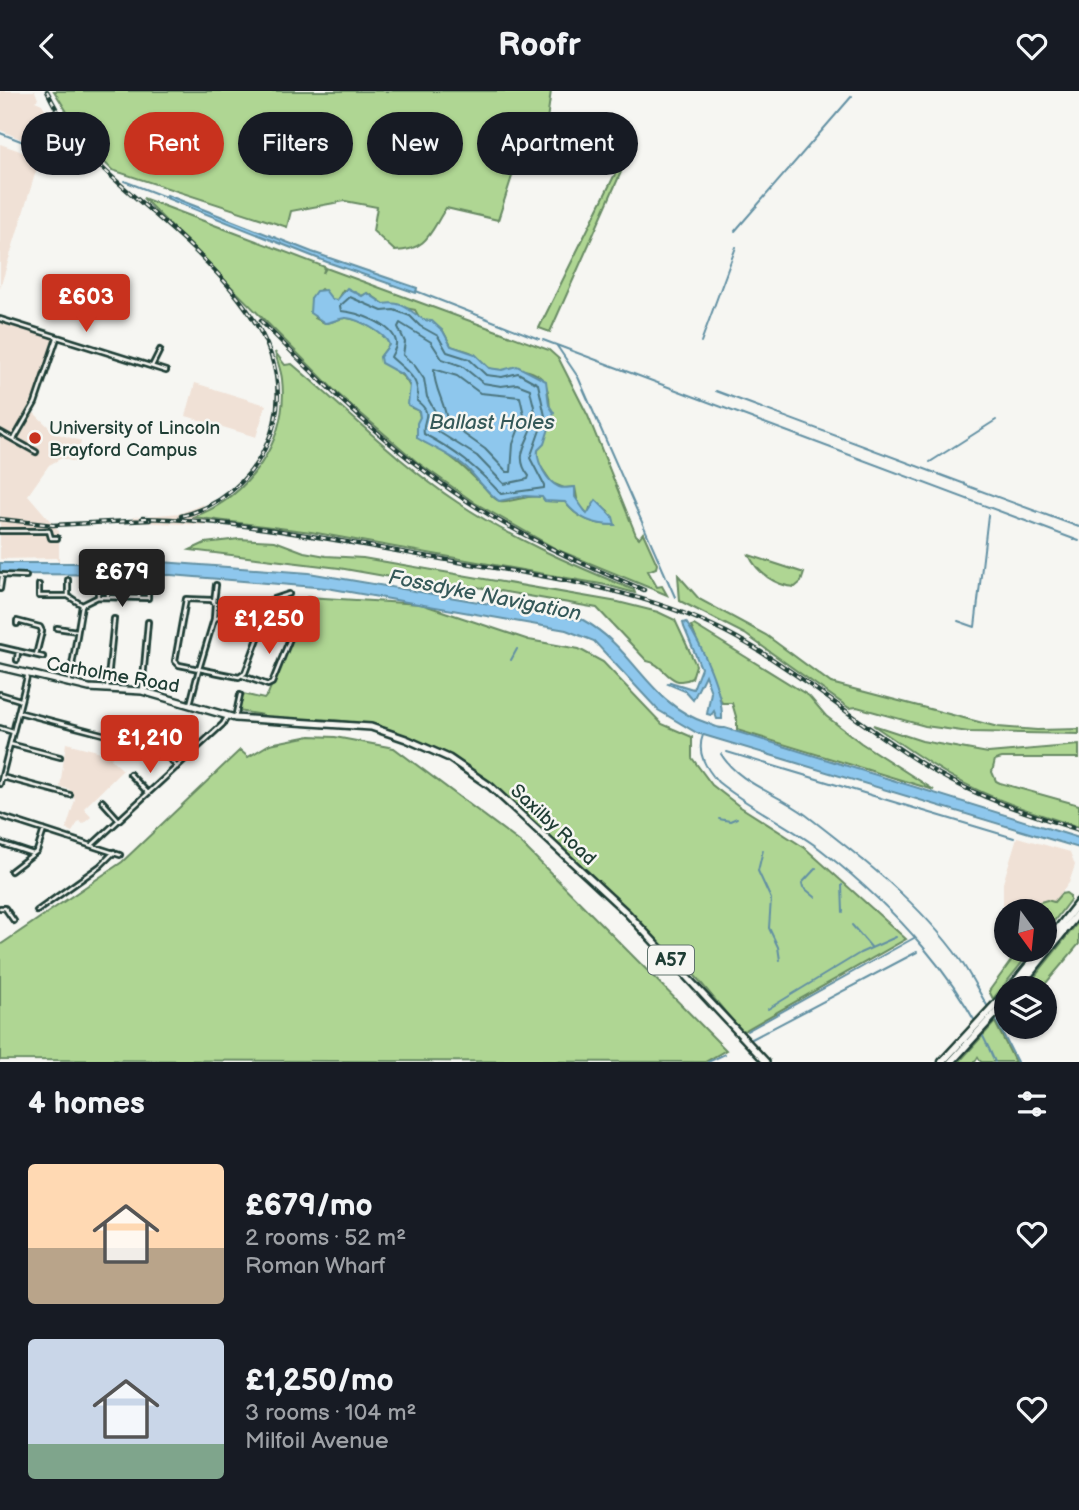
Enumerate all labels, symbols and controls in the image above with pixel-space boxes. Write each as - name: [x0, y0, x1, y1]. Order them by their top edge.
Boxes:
- text: Roofr: [498, 26, 581, 65]
- icon: back: [28, 27, 66, 65]
- icon: heart: [1013, 27, 1051, 65]
- chip: Buy: [21, 112, 110, 175]
- chip: Rent: [124, 112, 224, 175]
- chip: Filters: [238, 112, 353, 175]
- chip: New: [367, 112, 463, 175]
- chip: Apartment: [477, 112, 638, 175]
- pin: £603: [45, 275, 127, 334]
- text: £603: [58, 283, 114, 311]
- water label: Ballast Holes: [429, 410, 555, 435]
- place label: University of Lincoln Brayford Campus: [49, 417, 220, 462]
- marker: University of Lincoln Brayford Campus: [27, 430, 43, 446]
- pin: £679: [81, 549, 163, 609]
- text: £679: [95, 558, 149, 586]
- water label: Fossdyke Navigation: [386, 565, 583, 626]
- pin: £1,250: [212, 596, 326, 656]
- text: £1,250: [234, 605, 304, 633]
- street label: Carholme Road: [44, 652, 181, 698]
- pin: £1,210: [93, 715, 207, 775]
- text: £1,210: [117, 724, 183, 752]
- street label: Saxilby Road: [505, 780, 601, 871]
- north arrow: [994, 899, 1057, 963]
- map controls: [994, 899, 1057, 1039]
- road number: A57: [648, 945, 694, 975]
- button: layers: [994, 976, 1057, 1039]
- icon: filters: [1013, 1085, 1051, 1123]
- text: 4 homes: [28, 1086, 145, 1122]
- text: £679/mo: [245, 1188, 373, 1224]
- icon: home: [84, 1192, 168, 1276]
- icon: heart: [1013, 1215, 1051, 1253]
- text: 2 rooms · 52 m²: [245, 1224, 406, 1252]
- text: Roman Wharf: [245, 1252, 386, 1280]
- text: £1,250/mo: [245, 1363, 394, 1399]
- icon: home: [84, 1367, 168, 1451]
- icon: heart: [1013, 1390, 1051, 1428]
- text: 3 rooms · 104 m²: [245, 1399, 416, 1427]
- text: Milfoil Avenue: [245, 1427, 389, 1455]

